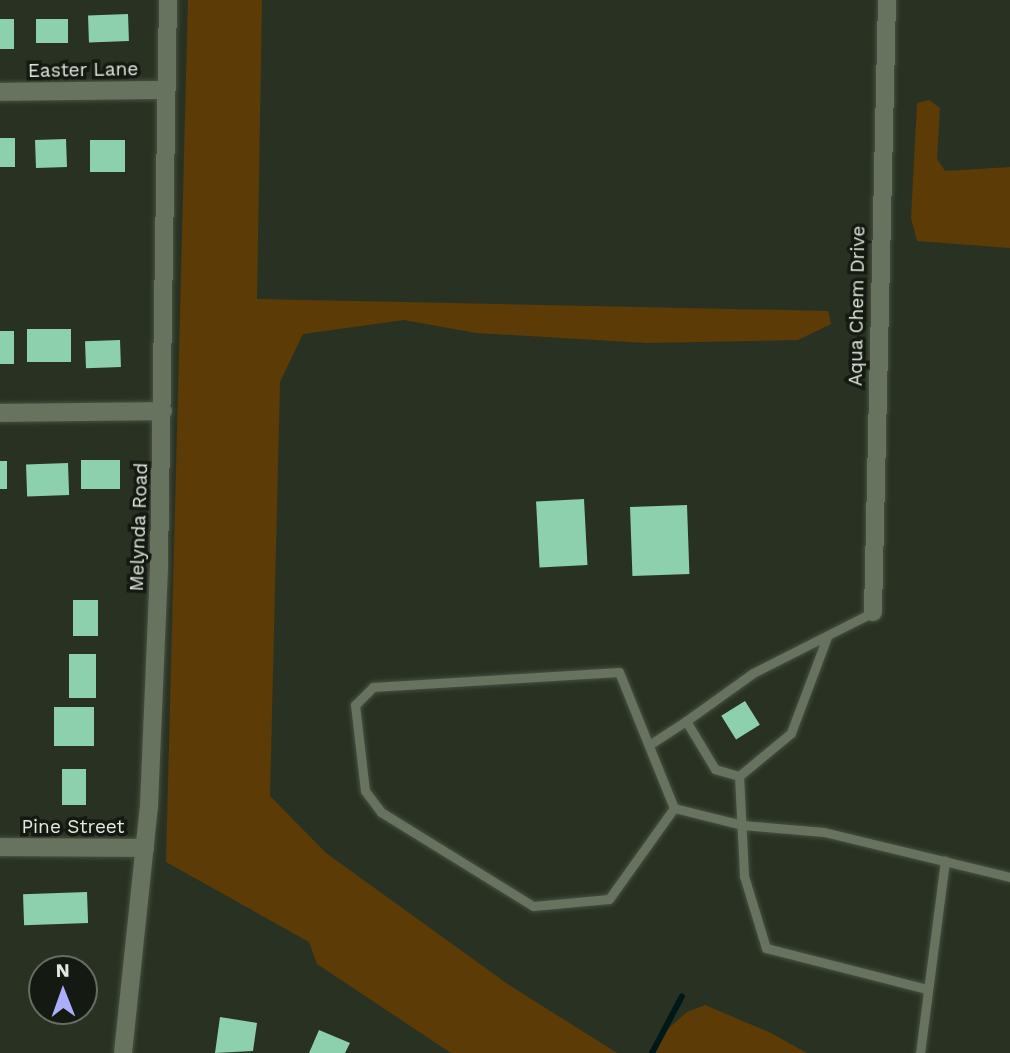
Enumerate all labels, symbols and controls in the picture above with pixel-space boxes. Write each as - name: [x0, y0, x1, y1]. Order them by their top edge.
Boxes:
- street label: Easter Lane: [27, 58, 139, 82]
- street label: Aqua Chem Drive: [844, 225, 870, 387]
- street label: Melynda Road: [125, 462, 153, 592]
- street label: Pine Street: [21, 816, 125, 838]
- north arrow: [28, 955, 98, 1025]
- text: N: [55, 959, 70, 982]

